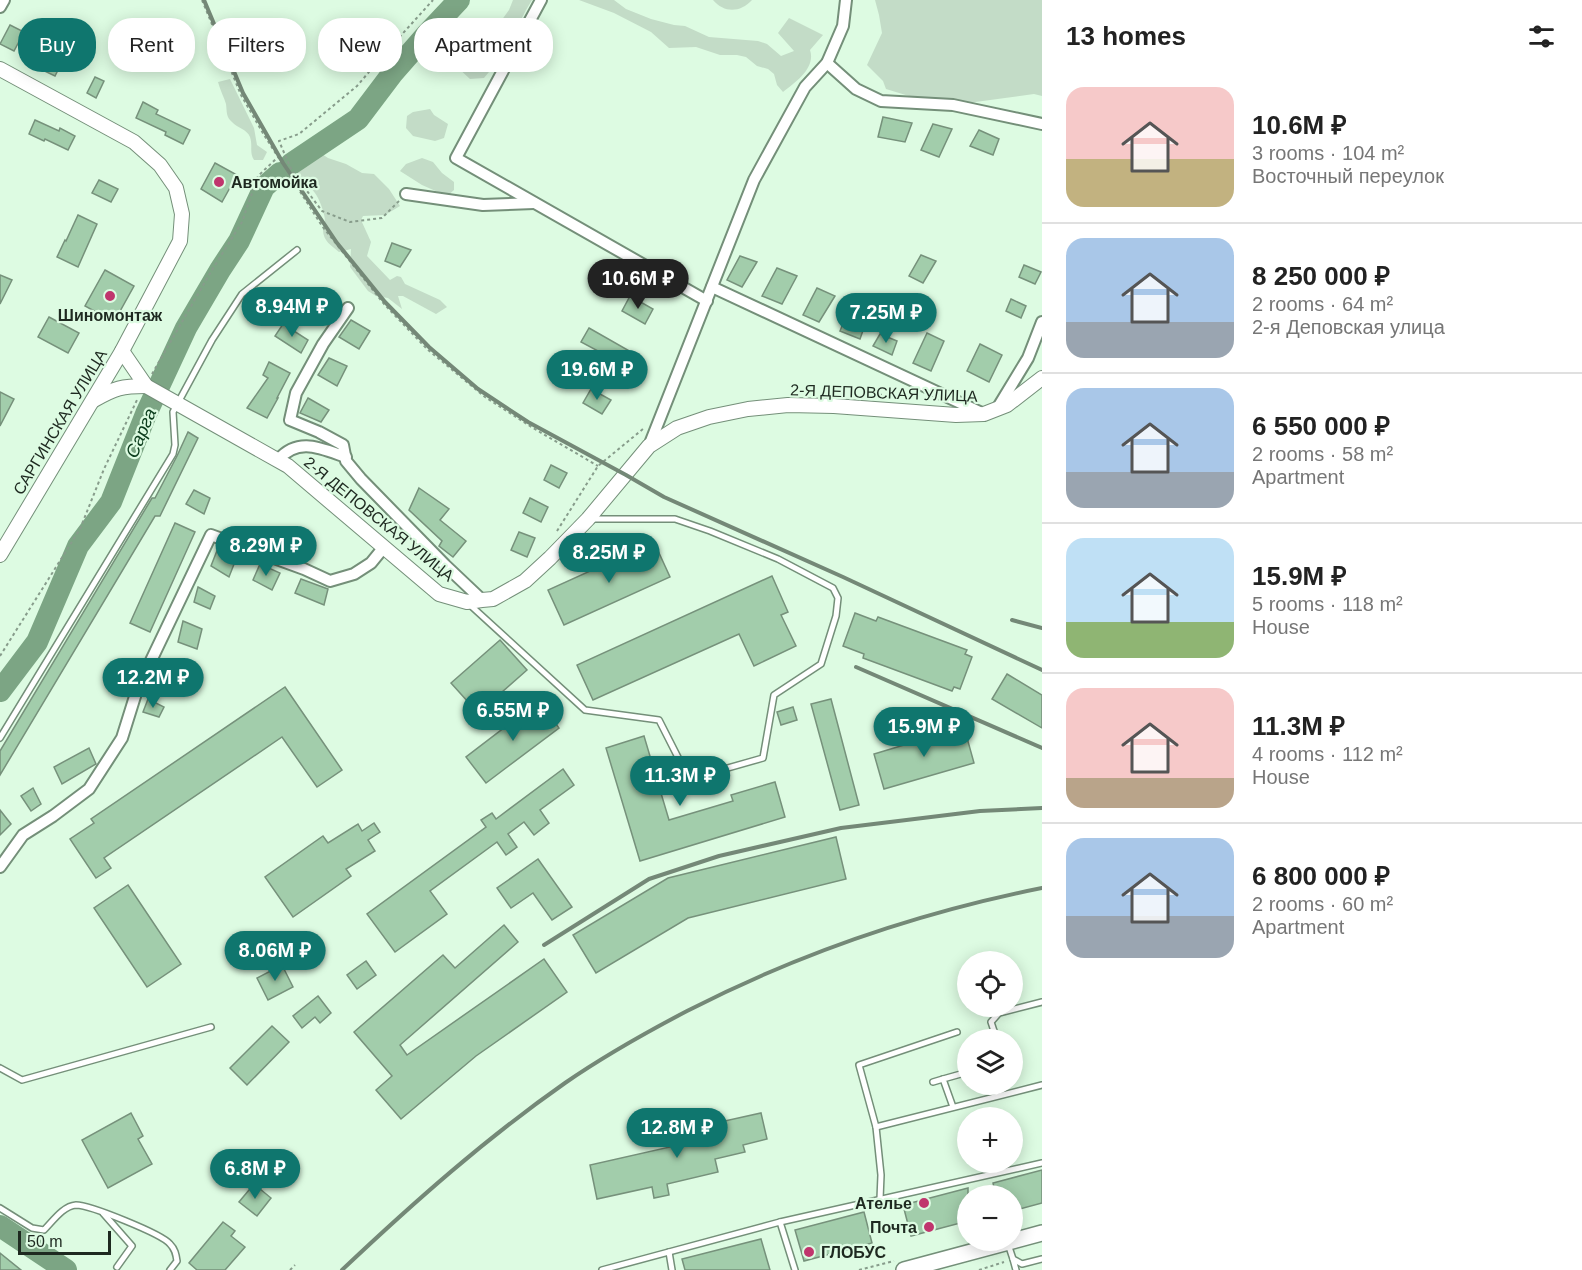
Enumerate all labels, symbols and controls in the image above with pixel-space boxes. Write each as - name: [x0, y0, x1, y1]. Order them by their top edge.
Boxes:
- chip: Buy: [18, 18, 96, 72]
- chip: Rent: [108, 18, 195, 72]
- chip: Filters: [207, 18, 306, 72]
- chip: New: [318, 18, 402, 72]
- chip: Apartment: [414, 18, 553, 72]
- icon: filters: [1525, 20, 1558, 53]
- text: 13 homes: [1066, 21, 1186, 51]
- text: 10.6M ₽: [1252, 110, 1347, 140]
- icon: home: [1114, 111, 1186, 183]
- text: 3 rooms · 104 m²: [1252, 142, 1404, 164]
- text: Восточный переулок: [1252, 165, 1444, 187]
- place label: Автомойка: [231, 174, 318, 191]
- marker: Автомойка: [212, 175, 226, 189]
- pin: 10.6M ₽: [583, 259, 693, 310]
- text: 8 250 000 ₽: [1252, 261, 1390, 291]
- icon: home: [1114, 262, 1186, 334]
- text: 10.6M ₽: [602, 267, 674, 289]
- pin: 8.94M ₽: [237, 287, 347, 338]
- marker: Шиномонтаж: [103, 289, 117, 303]
- pin: 7.25M ₽: [831, 293, 941, 344]
- text: 2 rooms · 64 m²: [1252, 293, 1393, 315]
- text: 8.94M ₽: [256, 295, 328, 317]
- text: 7.25M ₽: [850, 301, 922, 323]
- place label: Шиномонтаж: [58, 307, 163, 324]
- text: 2-я Деповская улица: [1252, 316, 1445, 338]
- street label: САРГИНСКАЯ УЛИЦА: [10, 346, 110, 498]
- pin: 19.6M ₽: [542, 350, 652, 401]
- text: 19.6M ₽: [561, 358, 633, 380]
- street label: 2-Я ДЕПОВСКАЯ УЛИЦА: [790, 381, 978, 405]
- water label: Сарга: [122, 405, 160, 461]
- text: 6 550 000 ₽: [1252, 411, 1390, 441]
- icon: home: [1114, 412, 1186, 484]
- text: 2 rooms · 58 m²: [1252, 443, 1393, 465]
- street label: 2-Я ДЕПОВСКАЯ УЛИЦА: [301, 453, 457, 585]
- text: Apartment: [1252, 466, 1344, 488]
- pin: 8.29M ₽: [211, 526, 321, 577]
- pin: 8.25M ₽: [554, 533, 664, 584]
- text: 8.29M ₽: [230, 534, 302, 556]
- text: 8.25M ₽: [573, 541, 645, 563]
- text: 15.9M ₽: [1252, 561, 1347, 591]
- icon: home: [1114, 562, 1186, 634]
- text: 5 rooms · 118 m²: [1252, 593, 1403, 615]
- text: House: [1252, 616, 1310, 638]
- pin: 12.2M ₽: [98, 658, 208, 709]
- text: 12.2M ₽: [117, 666, 189, 688]
- pin: 6.55M ₽: [458, 691, 568, 742]
- text: 6.55M ₽: [477, 699, 549, 721]
- pin: 15.9M ₽: [869, 707, 979, 758]
- text: 11.3M ₽: [1252, 711, 1345, 741]
- icon: home: [1114, 712, 1186, 784]
- text: 15.9M ₽: [888, 715, 960, 737]
- text: 4 rooms · 112 m²: [1252, 743, 1403, 765]
- pin: 11.3M ₽: [625, 756, 735, 807]
- text: 11.3M ₽: [644, 764, 716, 786]
- text: House: [1252, 766, 1310, 788]
- text: 6 800 000 ₽: [1252, 861, 1390, 891]
- icon: home: [1114, 862, 1186, 934]
- text: 2 rooms · 60 m²: [1252, 893, 1393, 915]
- text: Apartment: [1252, 916, 1344, 938]
- pin: 8.06M ₽: [220, 931, 330, 982]
- text: 8.06M ₽: [239, 939, 311, 961]
- map controls: [957, 951, 1023, 1251]
- button: locate: [957, 951, 1023, 1017]
- button: layers: [957, 1029, 1023, 1095]
- button: +: [957, 1107, 1023, 1173]
- pin: 12.8M ₽: [622, 1108, 732, 1159]
- text: 12.8M ₽: [641, 1116, 713, 1138]
- pin: 6.8M ₽: [206, 1149, 304, 1200]
- text: 6.8M ₽: [224, 1157, 286, 1179]
- button: −: [957, 1185, 1023, 1251]
- place label: Ателье: [855, 1195, 912, 1212]
- marker: Ателье: [917, 1196, 931, 1210]
- place label: Почта: [870, 1219, 917, 1236]
- marker: Почта: [922, 1220, 936, 1234]
- scale bar: [18, 1228, 111, 1256]
- text: 50 m: [27, 1233, 63, 1250]
- place label: ГЛОБУС: [821, 1244, 886, 1261]
- marker: ГЛОБУС: [802, 1245, 816, 1259]

